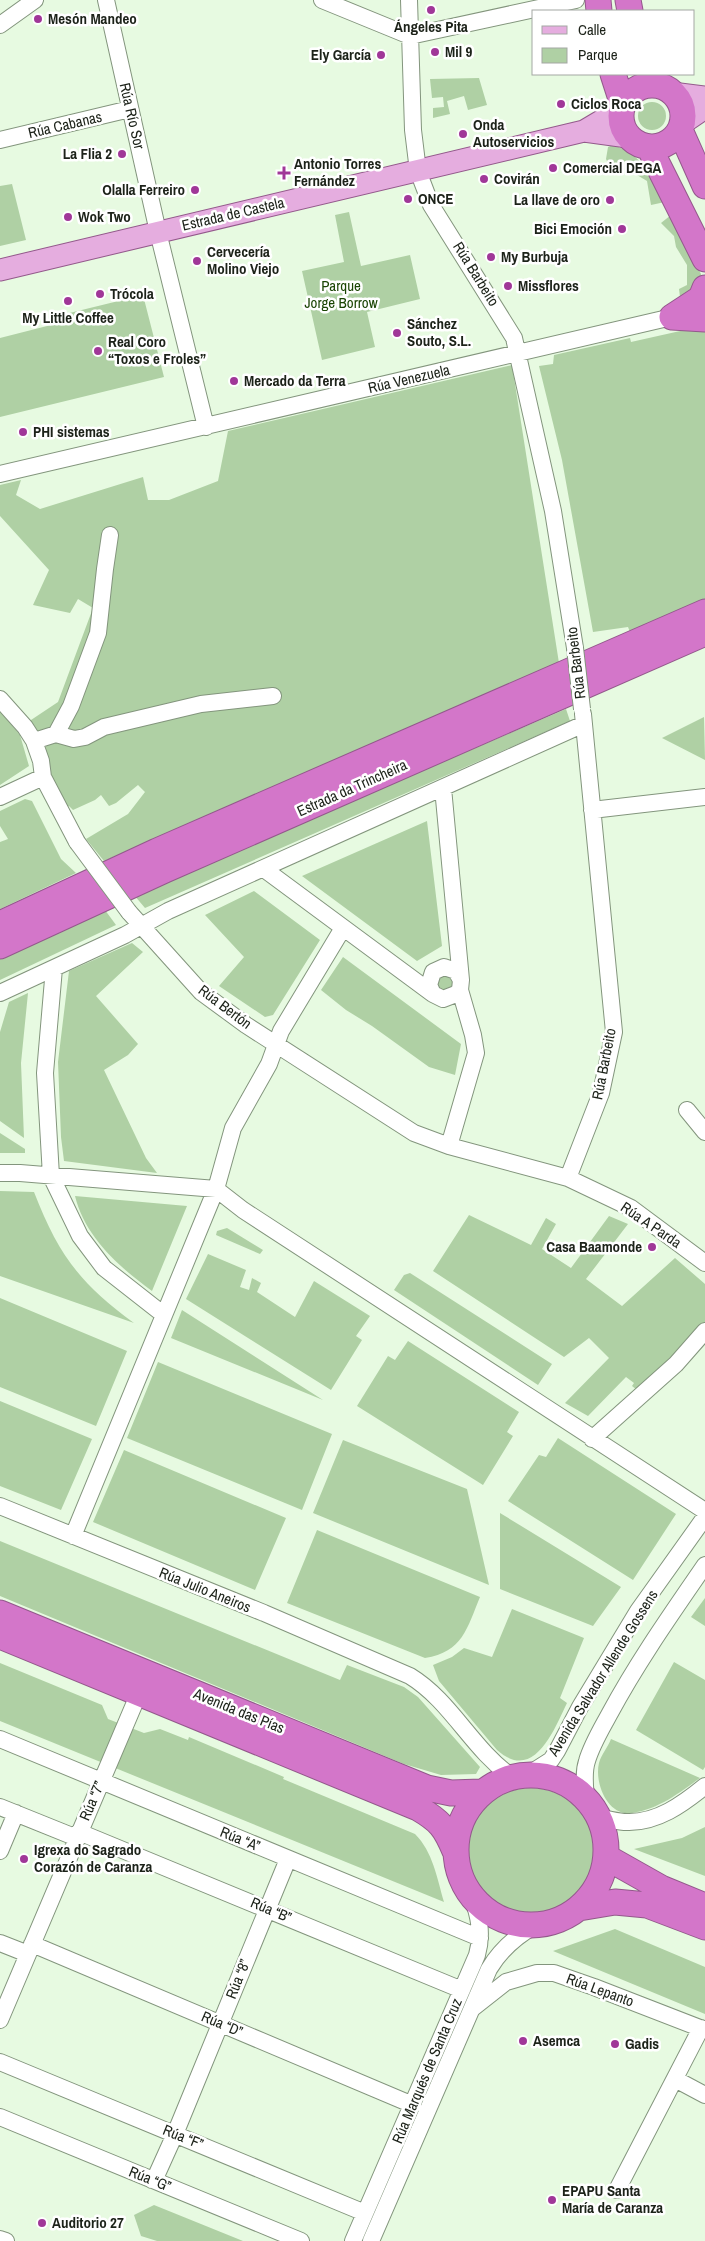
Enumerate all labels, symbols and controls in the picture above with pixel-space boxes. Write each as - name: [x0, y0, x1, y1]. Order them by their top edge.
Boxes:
- marker: Ángeles Pita: [425, 4, 437, 16]
- place label: Mesón Mandeo: [48, 8, 137, 29]
- legend: [532, 10, 695, 75]
- marker: Mesón Mandeo: [32, 13, 44, 25]
- place label: Ángeles Pita: [394, 16, 468, 37]
- text: Calle: [578, 19, 606, 40]
- place label: Mil 9: [445, 41, 473, 62]
- place label: Ely García: [311, 44, 371, 65]
- text: Parque: [578, 44, 618, 65]
- marker: Mil 9: [429, 46, 441, 58]
- marker: Ely García: [375, 49, 387, 61]
- street label: Rúa Río Sor: [115, 81, 150, 151]
- place label: Ciclos Roca: [571, 93, 642, 114]
- marker: Ciclos Roca: [555, 98, 567, 110]
- street label: Rúa Cabanas: [26, 106, 104, 143]
- place label: Onda Autoservicios: [473, 114, 555, 152]
- marker: Onda Autoservicios: [457, 128, 469, 140]
- place label: La Flia 2: [63, 143, 112, 164]
- marker: La Flia 2: [116, 148, 128, 160]
- place label: Antonio Torres Fernández: [294, 153, 381, 191]
- place label: Comercial DEGA: [563, 157, 662, 178]
- marker: Comercial DEGA: [547, 162, 559, 174]
- marker: Antonio Torres Fernández: [278, 167, 290, 179]
- place label: Covirán: [494, 168, 540, 189]
- marker: Covirán: [478, 173, 490, 185]
- place label: Olalla Ferreiro: [102, 179, 185, 200]
- marker: Olalla Ferreiro: [189, 184, 201, 196]
- place label: ONCE: [418, 188, 454, 209]
- place label: La llave de oro: [514, 189, 600, 210]
- street label: Estrada de Castela: [180, 191, 286, 236]
- marker: ONCE: [402, 193, 414, 205]
- marker: La llave de oro: [604, 194, 616, 206]
- place label: Wok Two: [78, 206, 131, 227]
- marker: Wok Two: [62, 211, 74, 223]
- place label: Bici Emoción: [534, 218, 612, 239]
- marker: Bici Emoción: [616, 223, 628, 235]
- street label: Rúa Barbeito: [448, 237, 505, 310]
- place label: Cervecería Molino Viejo: [207, 241, 279, 279]
- place label: My Burbuja: [501, 246, 568, 267]
- marker: My Burbuja: [485, 251, 497, 263]
- marker: Cervecería Molino Viejo: [191, 255, 203, 267]
- park label: Parque Jorge Borrow: [304, 275, 378, 313]
- place label: Missflores: [518, 275, 579, 296]
- marker: Missflores: [502, 280, 514, 292]
- place label: Trócola: [110, 283, 154, 304]
- marker: Trócola: [94, 288, 106, 300]
- marker: My Little Coffee: [62, 295, 74, 307]
- place label: My Little Coffee: [22, 307, 114, 328]
- place label: Sánchez Souto, S.L.: [407, 313, 471, 351]
- marker: Sánchez Souto, S.L.: [391, 327, 403, 339]
- place label: Real Coro “Toxos e Froles”: [108, 331, 206, 369]
- marker: Real Coro “Toxos e Froles”: [92, 345, 104, 357]
- street label: Rúa Venezuela: [366, 359, 452, 398]
- place label: Mercado da Terra: [244, 370, 346, 391]
- marker: Mercado da Terra: [228, 375, 240, 387]
- place label: PHI sistemas: [33, 421, 110, 442]
- marker: PHI sistemas: [17, 426, 29, 438]
- street label: Rúa Barbeito: [561, 626, 590, 700]
- street label: Estrada da Trincheira: [293, 754, 410, 821]
- street label: Rúa Bertón: [194, 979, 256, 1034]
- street label: Rúa Barbeito: [586, 1026, 621, 1101]
- street label: Rúa A Parda: [617, 1197, 686, 1253]
- place label: Casa Baamonde: [546, 1236, 642, 1257]
- marker: Casa Baamonde: [646, 1241, 658, 1253]
- street label: Rúa Julio Aneiros: [156, 1562, 254, 1617]
- street label: Avenida Salvador Allende Gossens: [542, 1585, 663, 1761]
- street label: Avenida das Pías: [190, 1682, 288, 1738]
- street label: Rúa “7”: [74, 1778, 109, 1824]
- street label: Rúa “A”: [217, 1821, 263, 1856]
- place label: Igrexa do Sagrado Corazón de Caranza: [34, 1839, 152, 1877]
- marker: Igrexa do Sagrado Corazón de Caranza: [18, 1853, 30, 1865]
- street label: Rúa “B”: [248, 1892, 295, 1927]
- street label: Rúa “8”: [220, 1956, 255, 2002]
- street label: Rúa Lepanto: [563, 1968, 637, 2011]
- street label: Rúa Marqués de Santa Cruz: [386, 1995, 467, 2147]
- street label: Rúa “D”: [198, 2005, 246, 2042]
- place label: Asemca: [533, 2030, 580, 2051]
- place label: Gadis: [625, 2033, 659, 2054]
- marker: Asemca: [517, 2035, 529, 2047]
- marker: Gadis: [609, 2038, 621, 2050]
- street label: Rúa “F”: [160, 2119, 206, 2154]
- street label: Rúa “G”: [126, 2161, 174, 2196]
- place label: EPAPU Santa María de Caranza: [562, 2180, 663, 2218]
- marker: EPAPU Santa María de Caranza: [546, 2194, 558, 2206]
- place label: Auditorio 27: [52, 2212, 124, 2233]
- marker: Auditorio 27: [36, 2217, 48, 2229]

